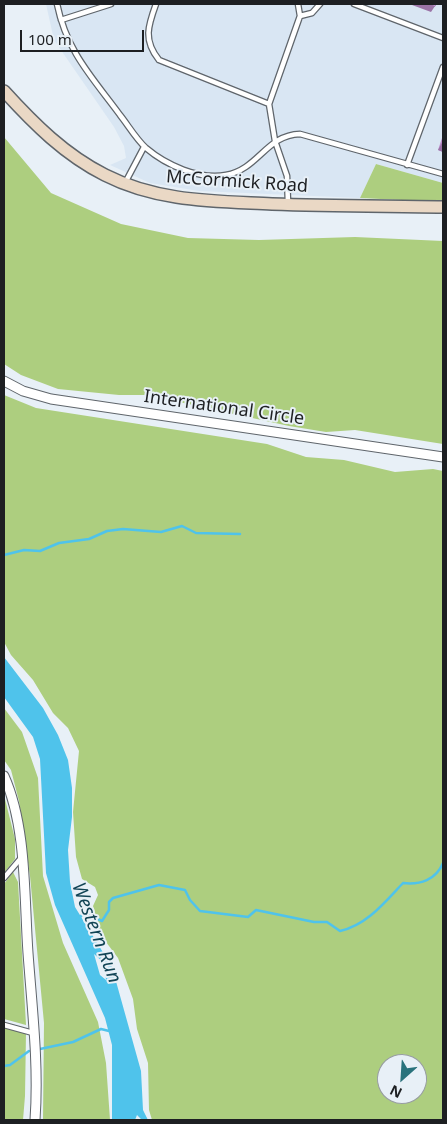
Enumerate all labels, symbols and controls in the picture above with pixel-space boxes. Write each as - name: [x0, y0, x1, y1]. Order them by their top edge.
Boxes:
- scale bar: [22, 20, 146, 52]
- text: 100 m: [28, 29, 72, 49]
- street label: McCormick Road: [165, 166, 309, 198]
- street label: International Circle: [142, 386, 306, 430]
- water label: Western Run: [66, 880, 126, 986]
- north arrow: [377, 1054, 427, 1104]
- text: N: [386, 1081, 405, 1103]

